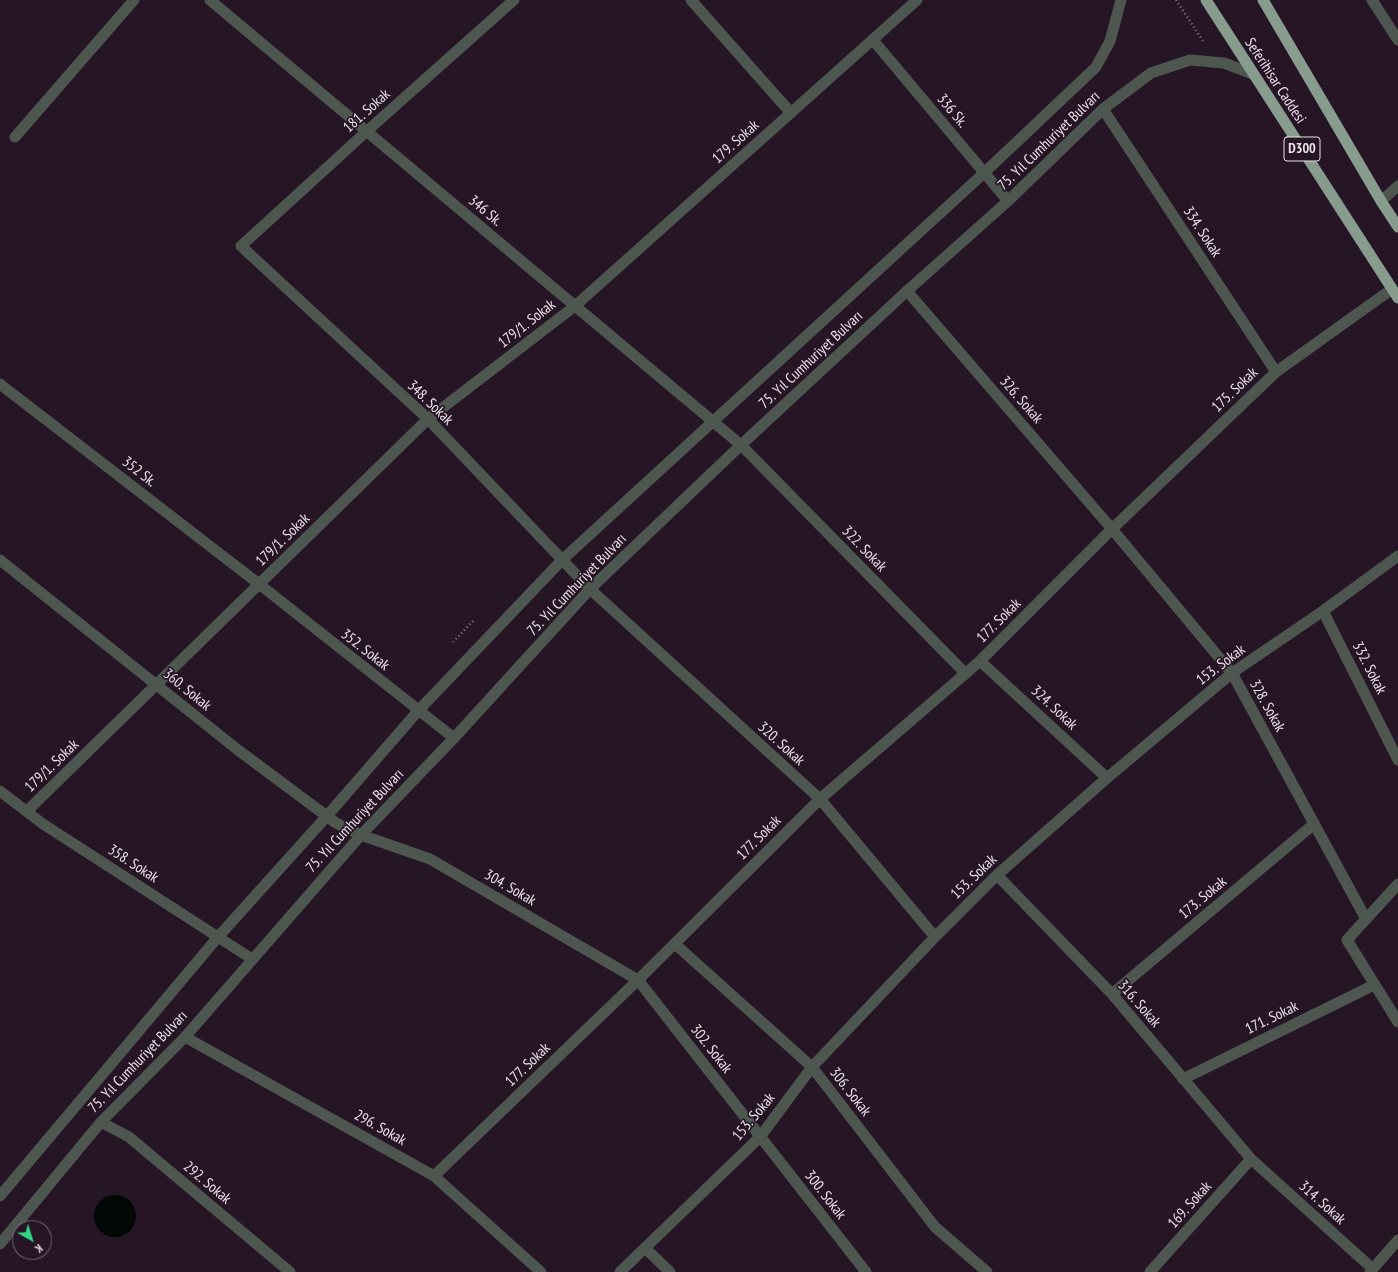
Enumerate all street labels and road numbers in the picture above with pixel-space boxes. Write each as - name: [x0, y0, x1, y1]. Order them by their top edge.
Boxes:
- street label: Seferihisar Caddesi: [1241, 35, 1309, 127]
- street label: 181. Sokak: [340, 85, 394, 137]
- street label: 75. Yıl Cumhuriyet Bulvarı: [994, 88, 1104, 194]
- street label: 336 Sk.: [933, 91, 971, 131]
- street label: 179. Sokak: [709, 116, 763, 168]
- road number: D300: [1284, 137, 1320, 161]
- street label: 346 Sk.: [465, 192, 505, 230]
- street label: 334. Sokak: [1179, 203, 1225, 261]
- street label: 179/1. Sokak: [495, 296, 559, 352]
- street label: 75. Yıl Cumhuriyet Bulvarı: [756, 307, 866, 413]
- street label: 175. Sokak: [1208, 364, 1262, 416]
- street label: 326. Sokak: [996, 373, 1046, 427]
- street label: 348. Sokak: [403, 377, 457, 429]
- street label: 352 Sk.: [118, 453, 160, 491]
- street label: 179/1. Sokak: [252, 510, 314, 570]
- street label: 322. Sokak: [838, 522, 890, 576]
- street label: 75. Yıl Cumhuriyet Bulvarı: [524, 530, 630, 640]
- street label: 177. Sokak: [973, 595, 1025, 647]
- street label: 352. Sokak: [337, 625, 393, 675]
- street label: 332. Sokak: [1348, 639, 1390, 697]
- street label: 153. Sokak: [1193, 641, 1249, 689]
- street label: 360. Sokak: [159, 665, 215, 715]
- street label: 328. Sokak: [1245, 677, 1289, 735]
- street label: 324. Sokak: [1027, 682, 1081, 734]
- street label: 320. Sokak: [754, 718, 808, 770]
- street label: 179/1. Sokak: [21, 736, 83, 796]
- street label: 75. Yıl Cumhuriyet Bulvarı: [302, 766, 408, 876]
- street label: 177. Sokak: [733, 812, 785, 864]
- street label: 358. Sokak: [104, 841, 162, 887]
- street label: 153. Sokak: [947, 851, 1001, 903]
- street label: 304. Sokak: [481, 866, 539, 910]
- street label: 173. Sokak: [1176, 873, 1230, 923]
- street label: 316. Sokak: [1114, 977, 1164, 1031]
- street label: 171. Sokak: [1243, 997, 1301, 1039]
- street label: 75. Yıl Cumhuriyet Bulvarı: [85, 1007, 191, 1117]
- street label: 302. Sokak: [686, 1021, 736, 1077]
- street label: 177. Sokak: [502, 1039, 554, 1091]
- street label: 306. Sokak: [825, 1064, 875, 1120]
- street label: 153. Sokak: [729, 1090, 779, 1144]
- street label: 296. Sokak: [351, 1106, 409, 1150]
- street label: 292. Sokak: [180, 1158, 234, 1208]
- street label: 300. Sokak: [800, 1167, 850, 1223]
- street label: 314. Sokak: [1295, 1177, 1349, 1229]
- street label: 169. Sokak: [1164, 1178, 1216, 1232]

